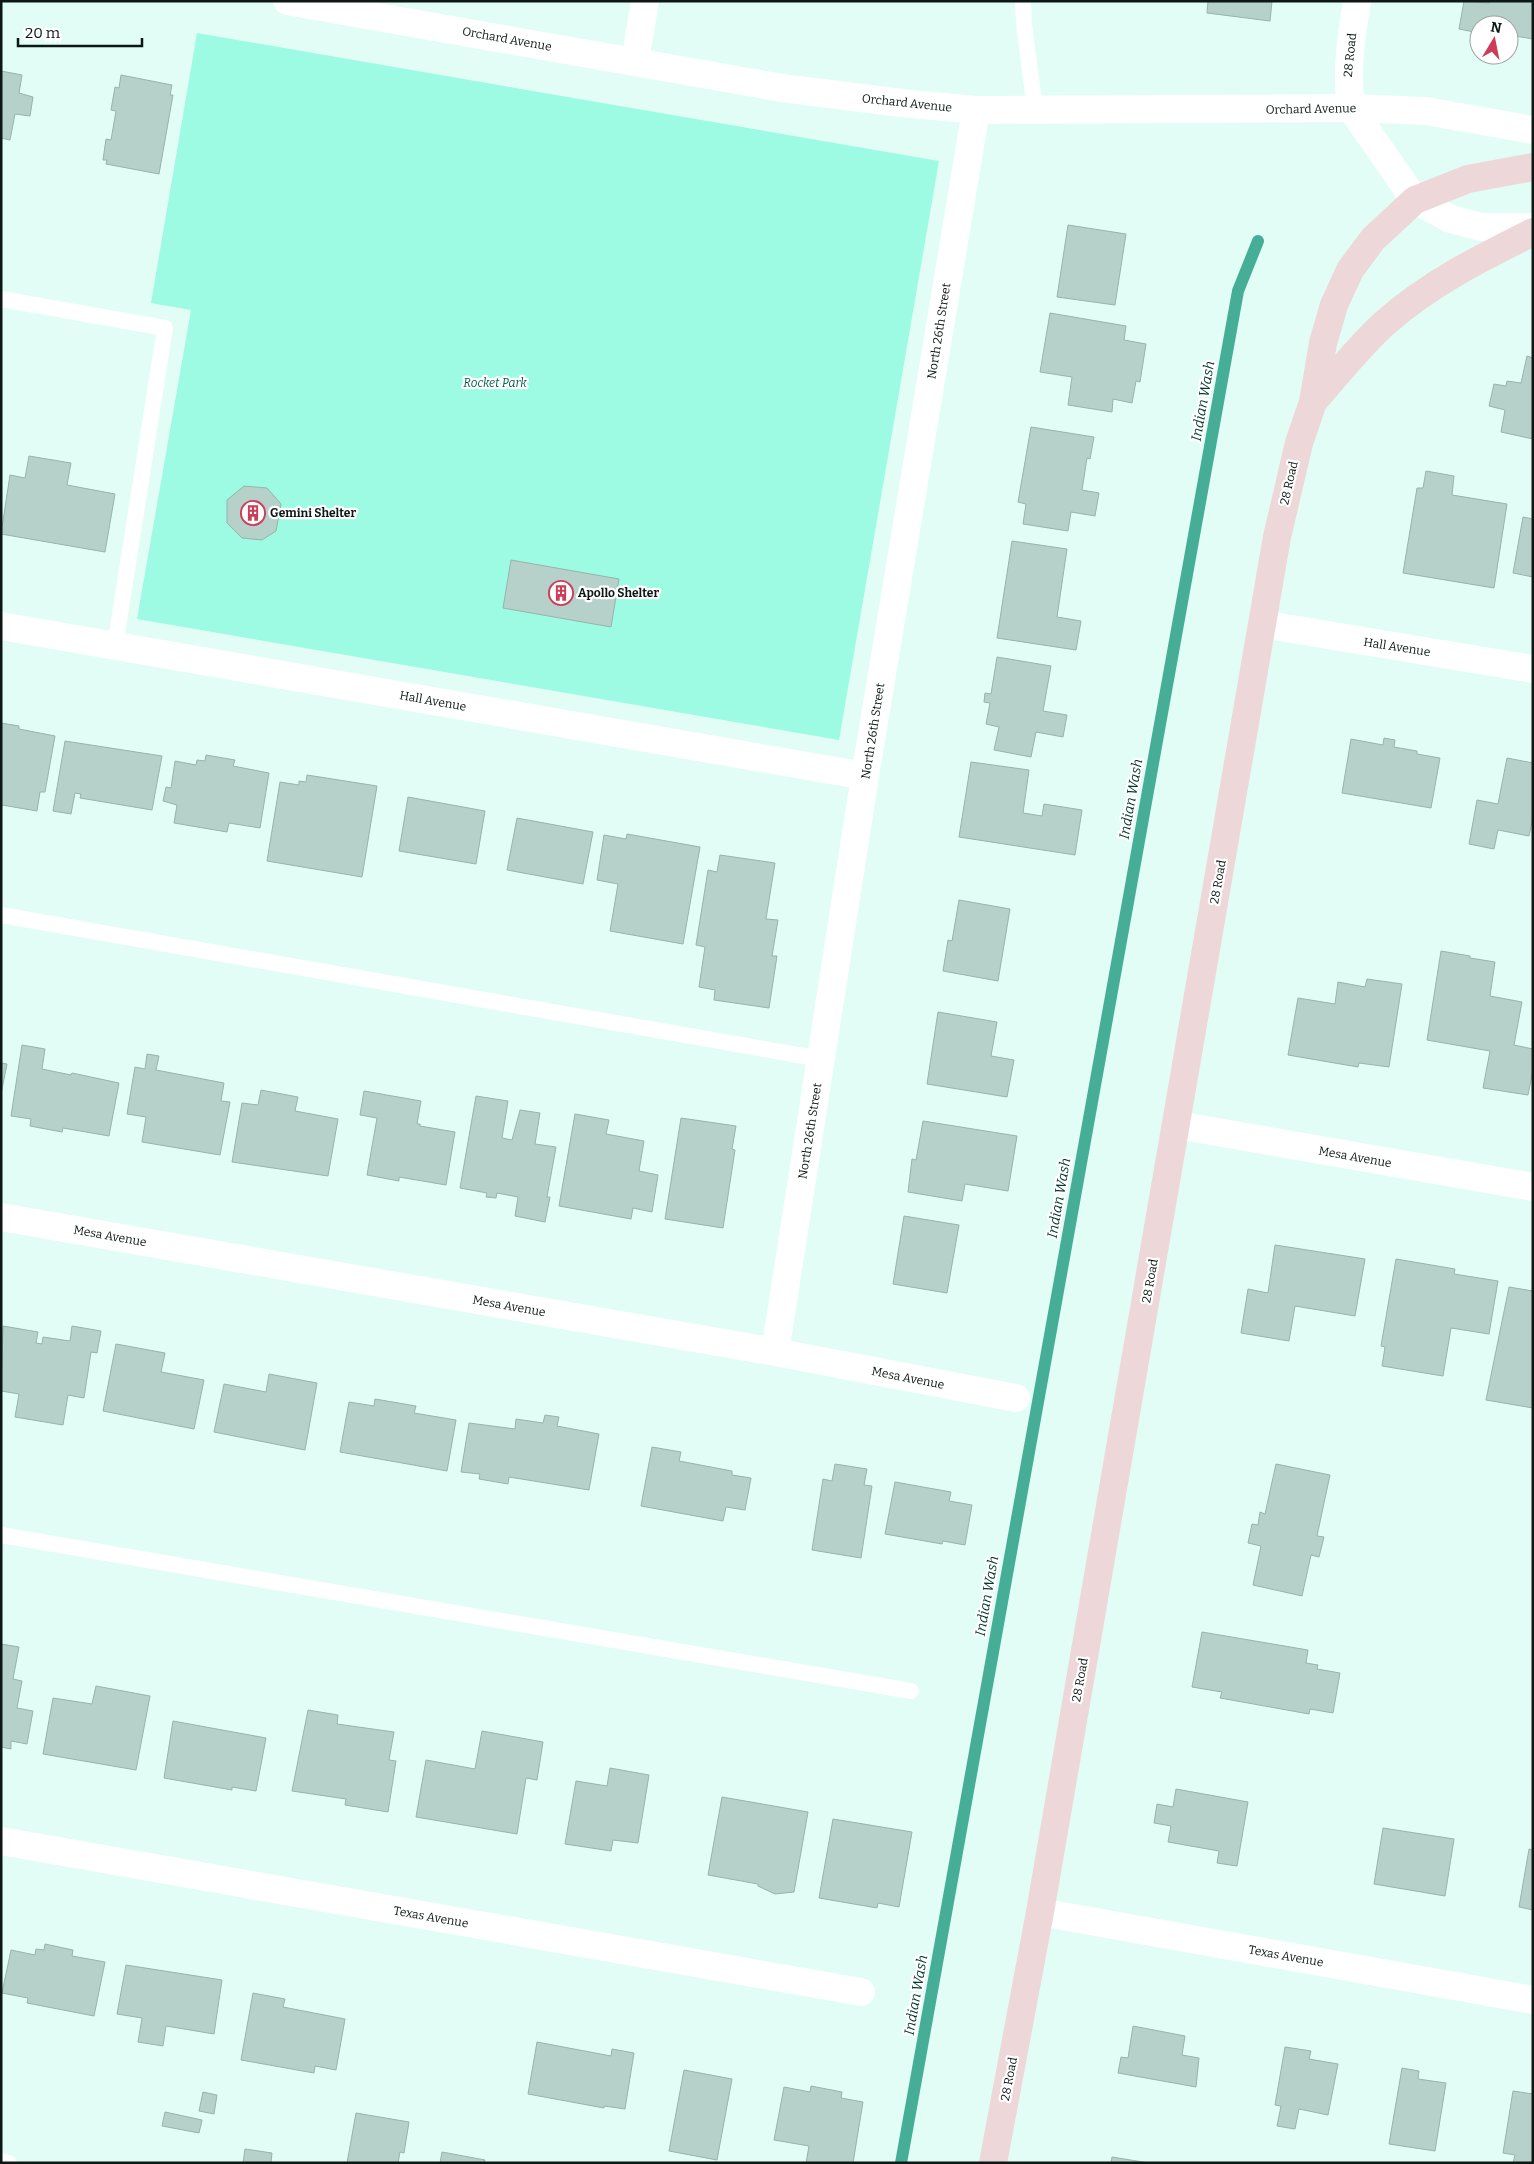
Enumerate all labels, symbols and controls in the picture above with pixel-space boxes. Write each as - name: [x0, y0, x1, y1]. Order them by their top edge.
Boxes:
- scale bar: [18, 15, 141, 47]
- north arrow: [1469, 15, 1519, 65]
- text: N: [1489, 18, 1503, 37]
- text: 20 m: [25, 24, 61, 42]
- street label: Orchard Avenue: [461, 24, 553, 54]
- street label: 28 Road: [1341, 32, 1359, 78]
- street label: Orchard Avenue: [861, 91, 953, 115]
- street label: Orchard Avenue: [1266, 101, 1356, 117]
- street label: North 26th Street: [924, 281, 954, 380]
- water label: Indian Wash: [1188, 360, 1218, 442]
- park label: Rocket Park: [463, 376, 527, 390]
- street label: 28 Road: [1277, 460, 1301, 506]
- building icon: Gemini Shelter: [240, 500, 266, 526]
- place label: Gemini Shelter: [270, 506, 356, 520]
- building icon: Apollo Shelter: [548, 580, 574, 606]
- place label: Apollo Shelter: [578, 586, 659, 600]
- street label: Hall Avenue: [1363, 635, 1431, 659]
- street label: North 26th Street: [858, 681, 888, 780]
- street label: Hall Avenue: [399, 688, 467, 714]
- water label: Indian Wash: [1116, 758, 1146, 840]
- street label: 28 Road: [1207, 859, 1229, 905]
- street label: North 26th Street: [795, 1081, 825, 1180]
- street label: Mesa Avenue: [1317, 1144, 1393, 1170]
- water label: Indian Wash: [1044, 1157, 1074, 1239]
- street label: Mesa Avenue: [72, 1223, 148, 1249]
- street label: 28 Road: [1139, 1258, 1161, 1304]
- street label: Mesa Avenue: [471, 1293, 547, 1319]
- street label: Mesa Avenue: [870, 1364, 946, 1392]
- water label: Indian Wash: [972, 1555, 1002, 1637]
- street label: 28 Road: [1069, 1657, 1091, 1703]
- street label: Texas Avenue: [392, 1904, 470, 1930]
- street label: Texas Avenue: [1247, 1943, 1325, 1969]
- water label: Indian Wash: [901, 1954, 931, 2036]
- street label: 28 Road: [998, 2056, 1020, 2102]

